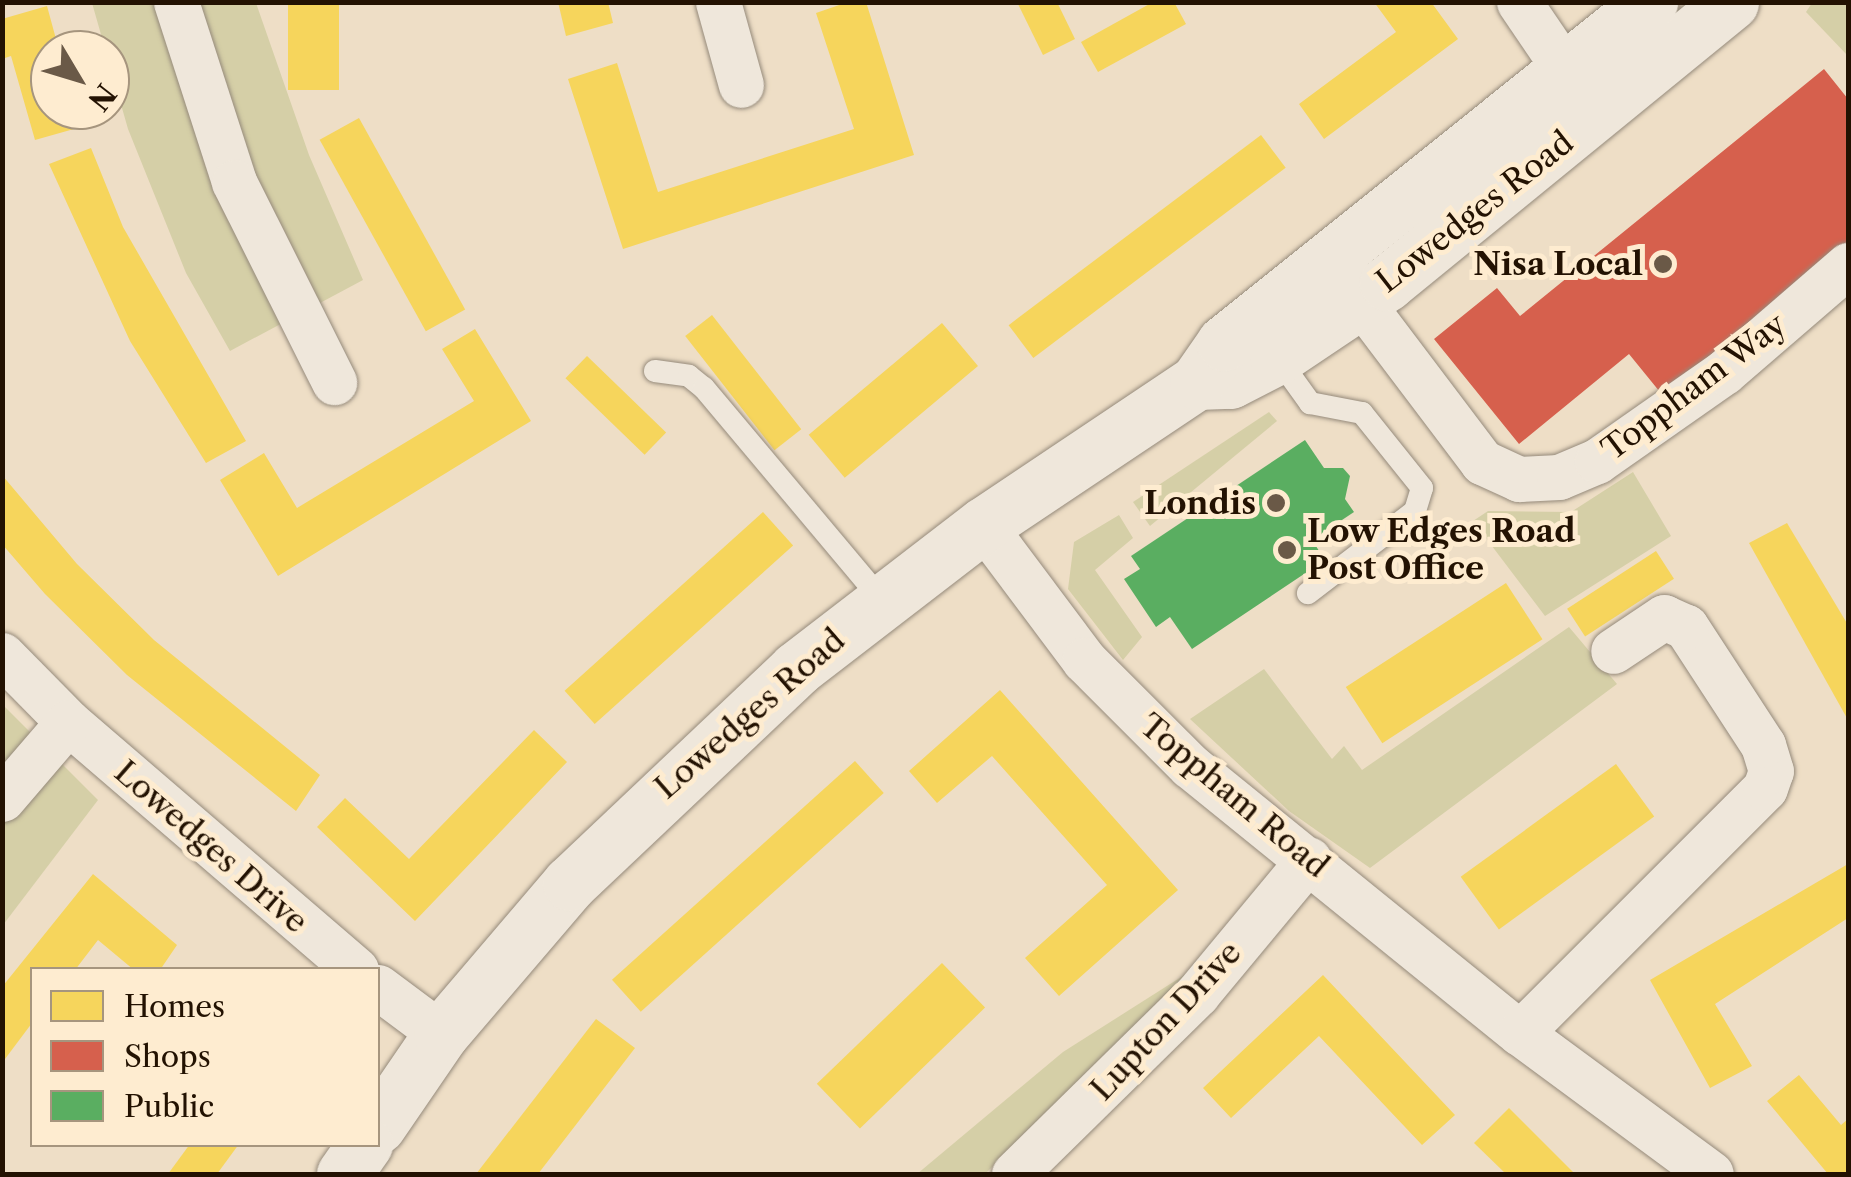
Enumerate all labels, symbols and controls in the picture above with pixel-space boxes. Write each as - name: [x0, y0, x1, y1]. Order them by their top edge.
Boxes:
- north arrow: [30, 30, 130, 130]
- text: N: [81, 77, 123, 117]
- street label: Lowedges Road: [1369, 123, 1581, 301]
- place label: Nisa Local: [1473, 245, 1643, 283]
- marker: Nisa Local: [1652, 253, 1674, 275]
- street label: Toppham Way: [1594, 305, 1794, 469]
- place label: Londis: [1144, 484, 1256, 522]
- marker: Londis: [1265, 492, 1287, 514]
- place label: Low Edges Road Post Office: [1307, 513, 1576, 588]
- marker: Low Edges Road Post Office: [1276, 539, 1298, 561]
- street label: Lowedges Road: [647, 621, 853, 807]
- street label: Toppham Road: [1132, 706, 1336, 886]
- street label: Lowedges Drive: [107, 753, 315, 941]
- street label: Lupton Drive: [1083, 934, 1249, 1108]
- legend: [30, 967, 380, 1147]
- text: Homes: [124, 988, 225, 1025]
- text: Shops: [124, 1038, 211, 1075]
- text: Public: [124, 1088, 214, 1125]

